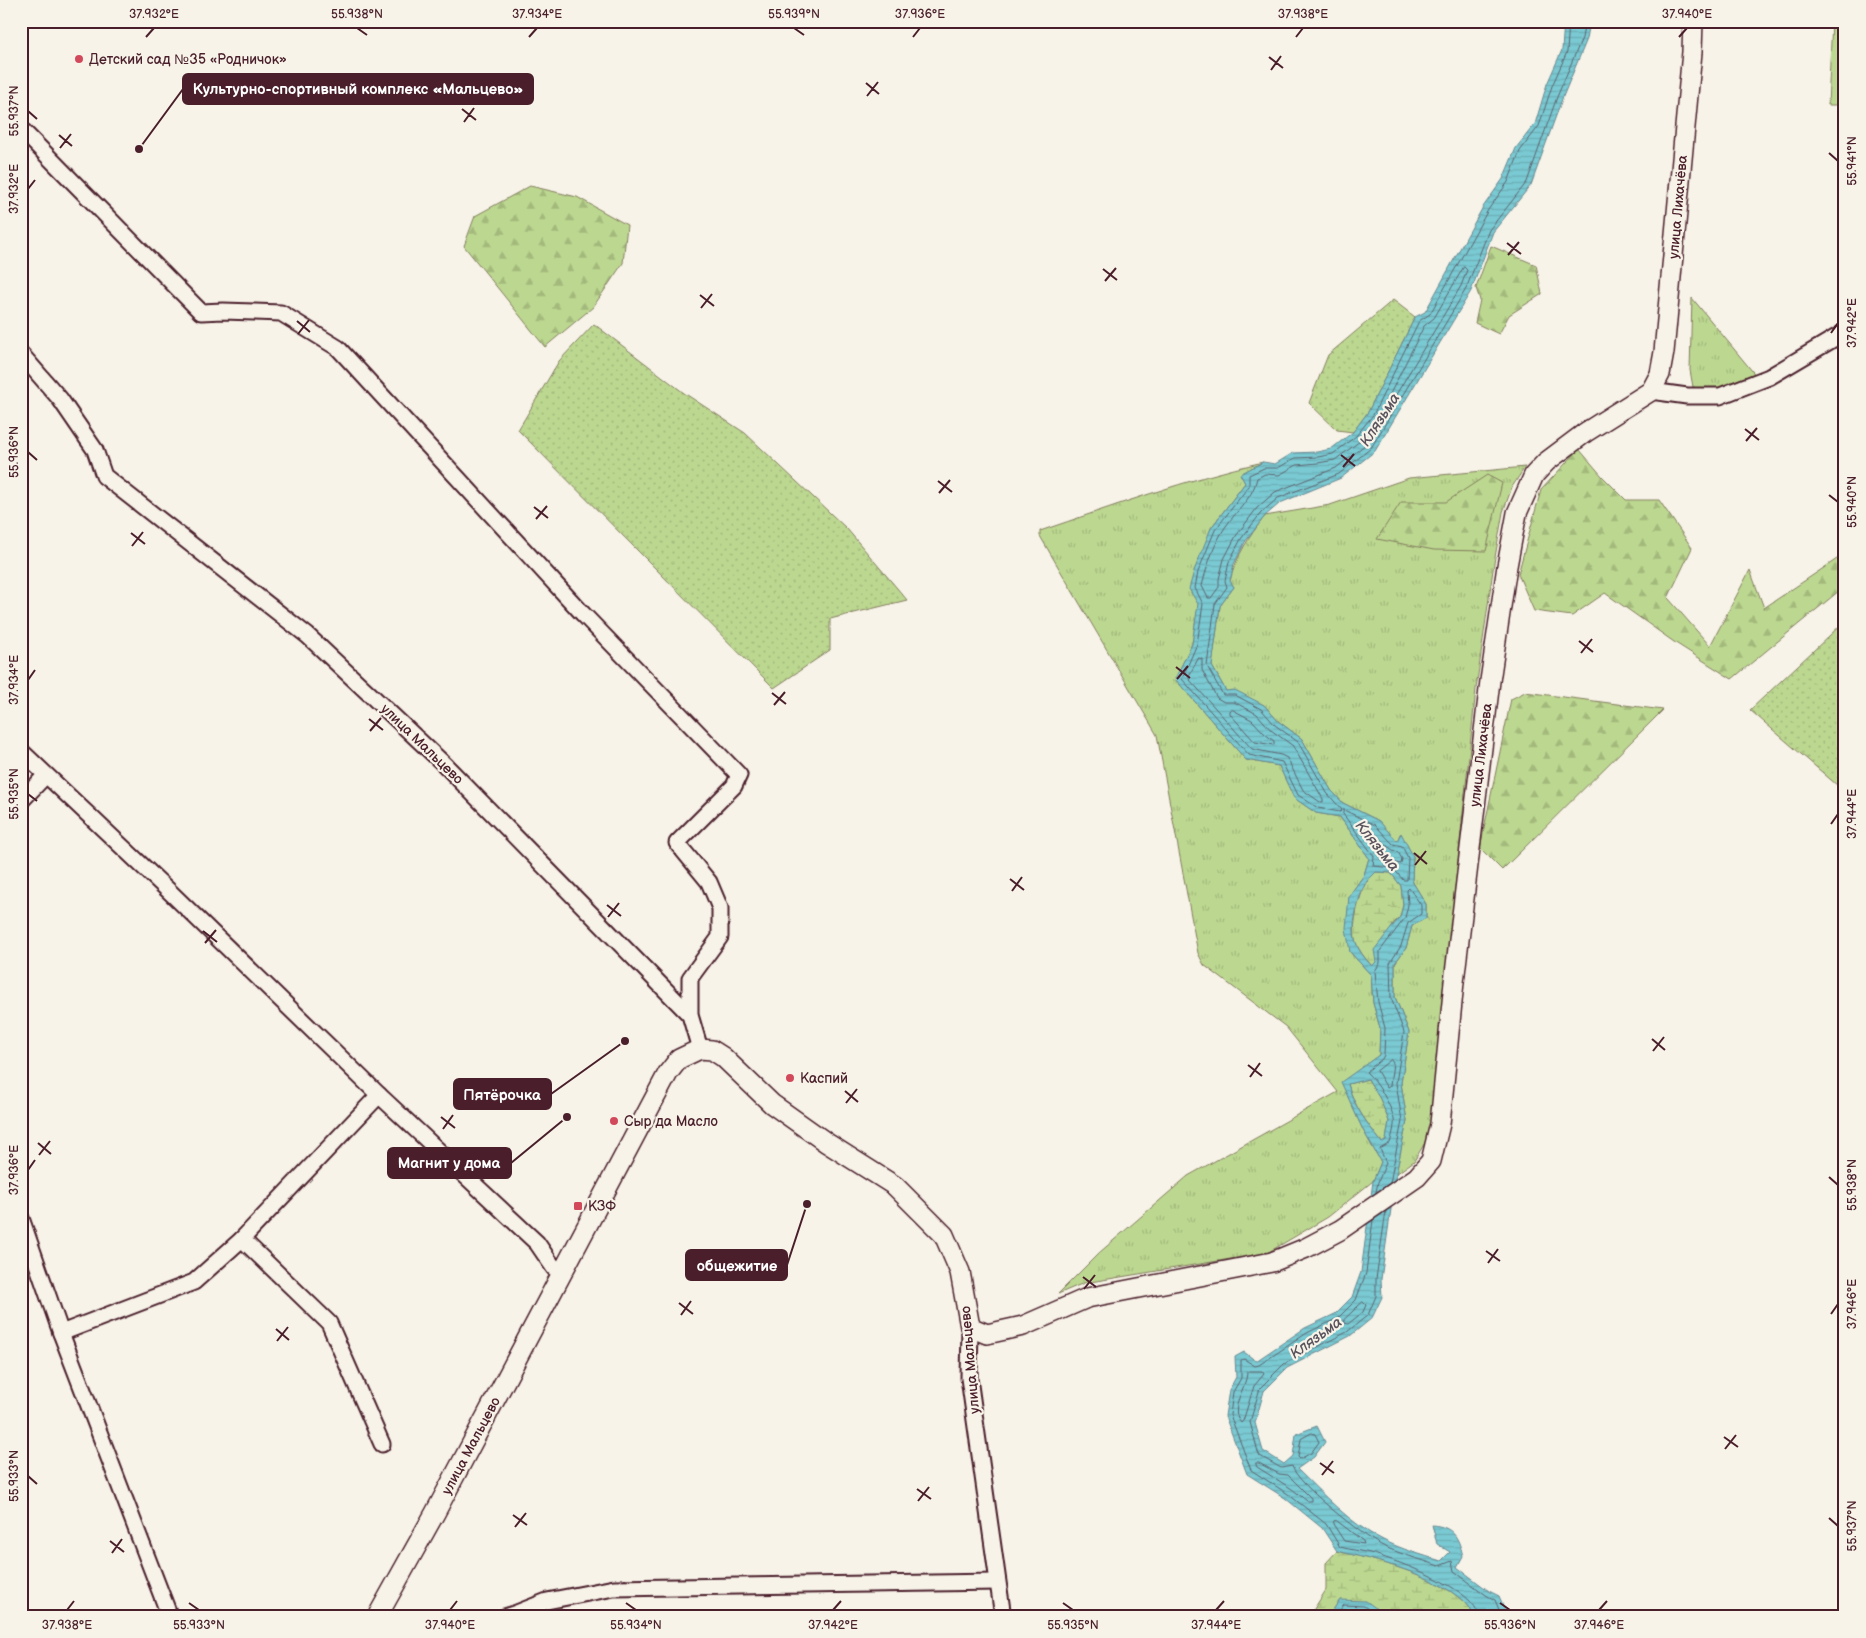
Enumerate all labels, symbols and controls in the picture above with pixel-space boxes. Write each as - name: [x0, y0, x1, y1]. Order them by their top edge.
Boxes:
- text: 37.932°E: [129, 7, 179, 22]
- text: 55.938°N: [331, 7, 383, 22]
- text: 37.934°E: [512, 7, 562, 22]
- text: 55.939°N: [768, 7, 820, 22]
- text: 37.936°E: [895, 7, 945, 22]
- text: 37.938°E: [1278, 7, 1328, 22]
- text: 37.940°E: [1662, 7, 1712, 22]
- place label: Детский сад №35 «Родничок»: [89, 51, 287, 68]
- marker: Детский сад №35 «Родничок»: [73, 53, 85, 65]
- callout: Культурно-спортивный комплекс «Мальцево»: [183, 74, 533, 104]
- text: Культурно-спортивный комплекс «Мальцево»: [193, 80, 523, 99]
- text: 55.937°N: [7, 86, 22, 136]
- text: 55.941°N: [1845, 136, 1860, 186]
- street label: улица Лихачёва: [1665, 154, 1691, 260]
- text: 37.932°E: [7, 164, 22, 214]
- text: 37.942°E: [1845, 298, 1860, 348]
- water label: Клязьма: [1356, 390, 1404, 450]
- text: 55.936°N: [7, 426, 22, 478]
- text: 55.940°N: [1845, 476, 1860, 528]
- text: 37.934°E: [7, 655, 22, 705]
- street label: улица Мальцево: [377, 700, 467, 788]
- street label: улица Лихачёва: [1466, 702, 1496, 808]
- text: 55.935°N: [7, 768, 22, 820]
- text: 37.944°E: [1845, 789, 1860, 839]
- water label: Клязьма: [1351, 817, 1403, 875]
- place label: Каспий: [800, 1070, 848, 1087]
- marker: Каспий: [784, 1072, 796, 1084]
- callout: Пятёрочка: [454, 1079, 551, 1109]
- text: Пятёрочка: [463, 1086, 541, 1105]
- place label: Сыр да Масло: [624, 1113, 718, 1130]
- marker: Сыр да Масло: [608, 1115, 620, 1127]
- text: 37.936°E: [7, 1145, 22, 1195]
- callout: Магнит у дома: [388, 1148, 511, 1178]
- text: Магнит у дома: [398, 1154, 501, 1173]
- text: 55.938°N: [1845, 1159, 1860, 1211]
- place label: КЗФ: [588, 1198, 616, 1215]
- marker: КЗФ: [572, 1200, 584, 1212]
- callout: общежитие: [686, 1250, 787, 1280]
- text: общежитие: [697, 1257, 777, 1276]
- text: 37.946°E: [1845, 1279, 1860, 1329]
- street label: улица Мальцево: [957, 1305, 983, 1415]
- water label: Клязьма: [1286, 1313, 1346, 1363]
- street label: улица Мальцево: [438, 1394, 504, 1498]
- text: 55.933°N: [7, 1450, 22, 1502]
- text: 55.937°N: [1845, 1501, 1860, 1551]
- text: 37.938°E: [42, 1618, 92, 1633]
- text: 55.933°N: [173, 1618, 225, 1633]
- text: 37.940°E: [425, 1618, 475, 1633]
- text: 55.934°N: [610, 1618, 662, 1633]
- text: 37.942°E: [808, 1618, 858, 1633]
- text: 55.935°N: [1047, 1618, 1099, 1633]
- text: 37.944°E: [1191, 1618, 1241, 1633]
- text: 55.936°N: [1484, 1618, 1536, 1633]
- text: 37.946°E: [1574, 1618, 1624, 1633]

